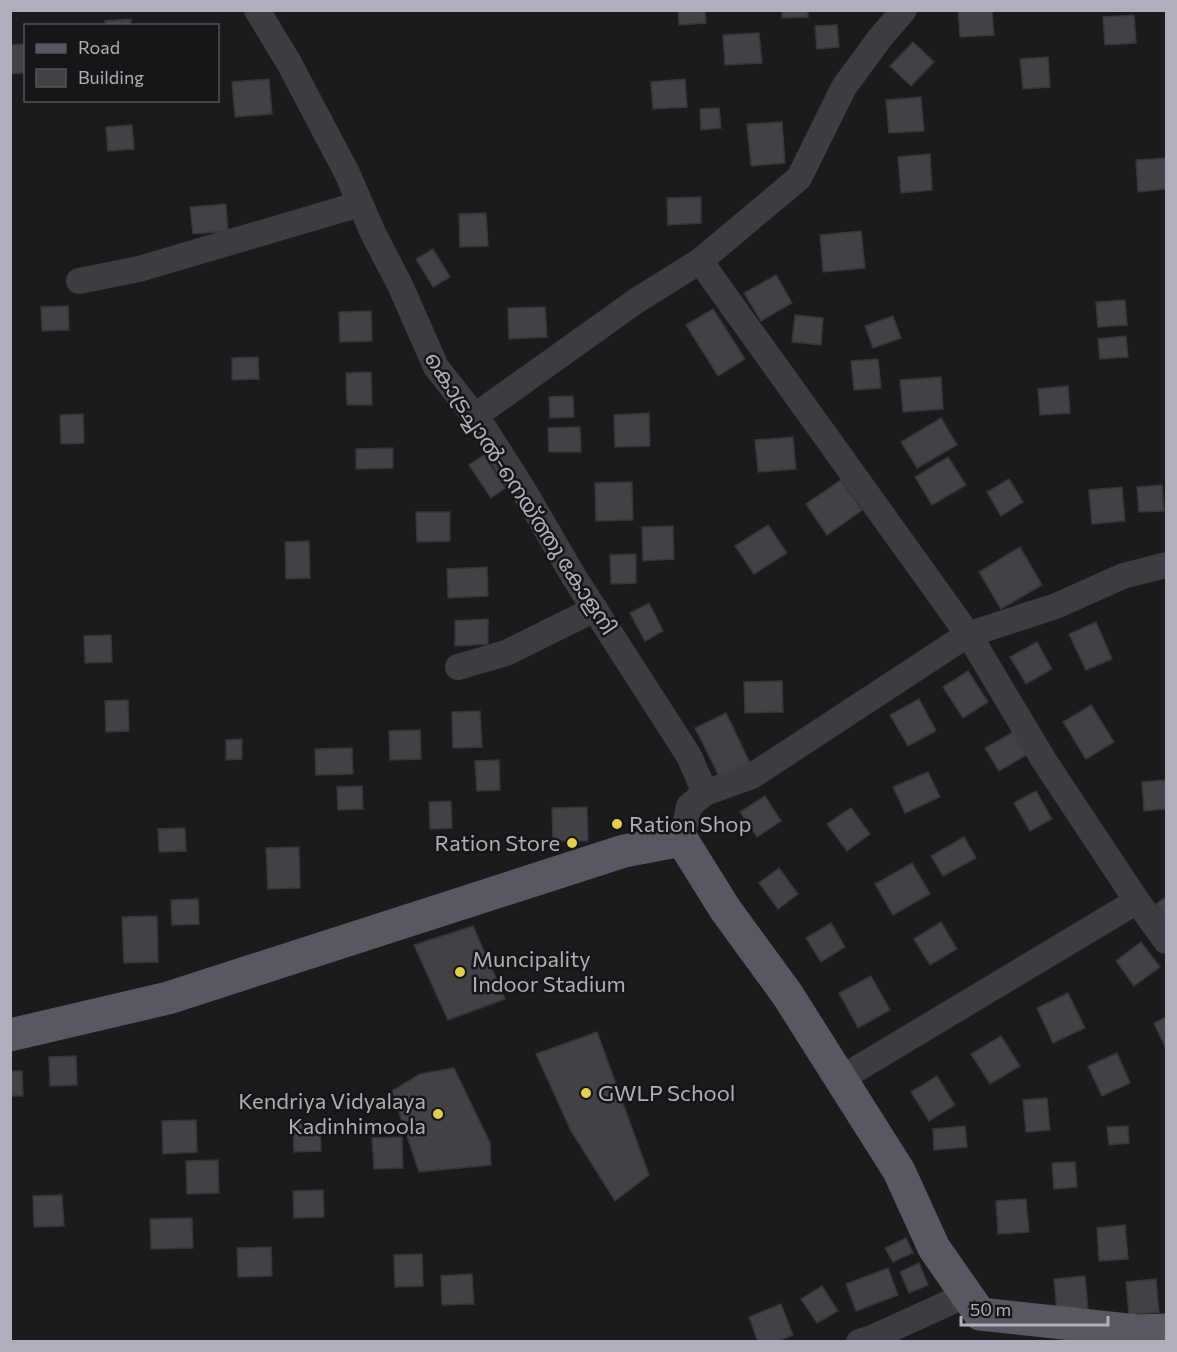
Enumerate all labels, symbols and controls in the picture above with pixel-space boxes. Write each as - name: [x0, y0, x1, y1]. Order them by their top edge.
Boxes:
- legend: [24, 24, 219, 102]
- text: Road: [78, 36, 120, 58]
- text: Building: [78, 66, 144, 88]
- street label: കൊട്രച്ചാൽ-നെയ്ത്തു കോളനി: [418, 346, 623, 640]
- place label: Ration Shop: [629, 810, 752, 837]
- marker: Ration Shop: [610, 817, 624, 831]
- place label: Ration Store: [434, 829, 560, 856]
- marker: Ration Store: [565, 836, 579, 850]
- place label: Muncipality Indoor Stadium: [472, 945, 626, 997]
- marker: Muncipality Indoor Stadium: [453, 965, 467, 979]
- place label: GWLP School: [598, 1079, 735, 1106]
- marker: GWLP School: [579, 1086, 593, 1100]
- place label: Kendriya Vidyalaya Kadinhimoola: [238, 1087, 426, 1139]
- marker: Kendriya Vidyalaya Kadinhimoola: [431, 1107, 445, 1121]
- scale bar: [961, 1289, 1108, 1327]
- text: 50 m: [970, 1298, 1011, 1320]

